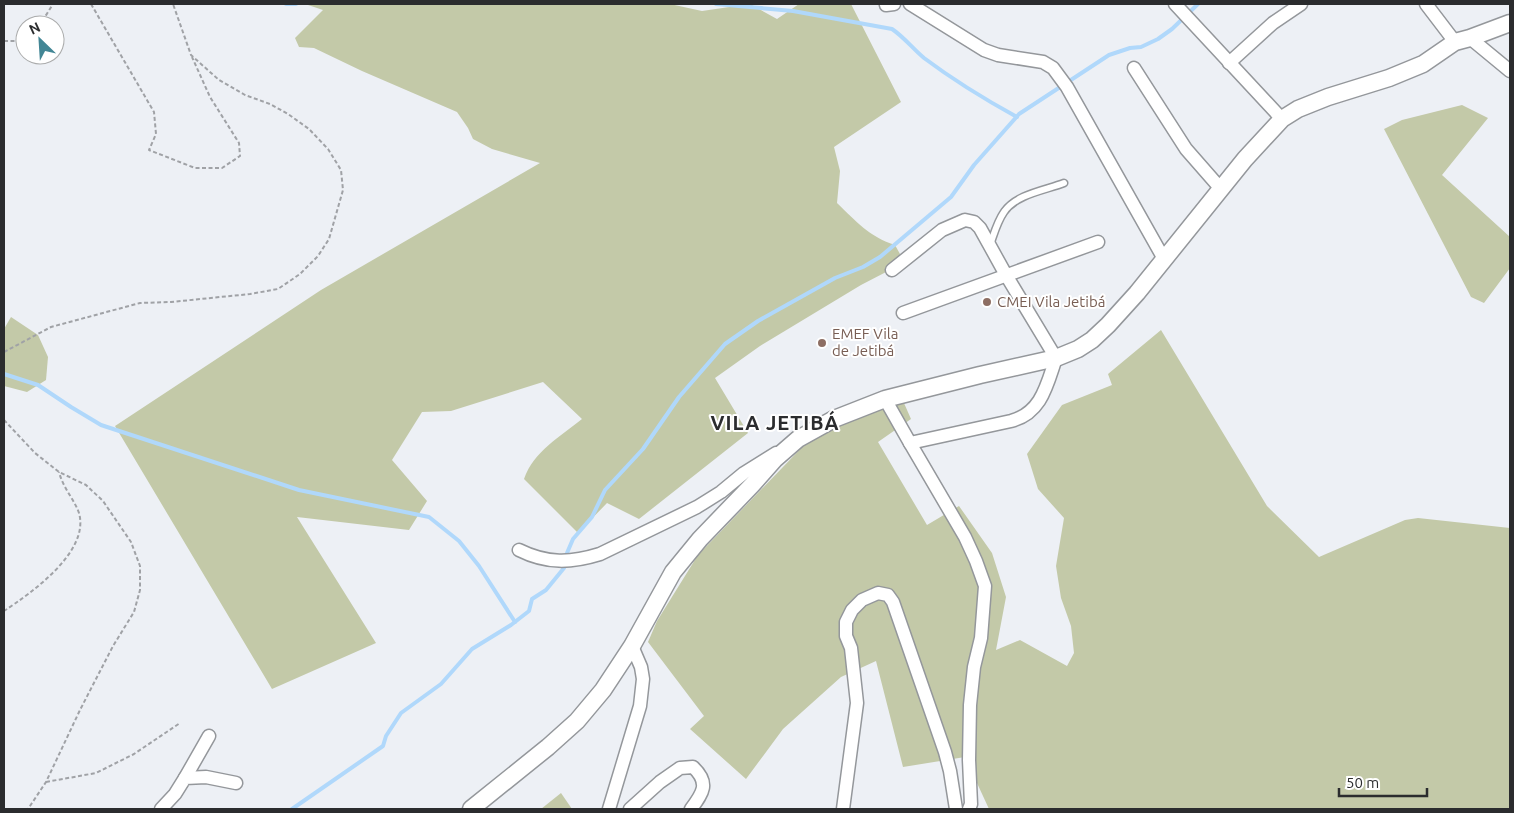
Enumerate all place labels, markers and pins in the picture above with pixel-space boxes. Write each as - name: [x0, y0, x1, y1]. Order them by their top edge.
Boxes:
- place label: CMEI Vila Jetibá: [997, 293, 1105, 310]
- marker: CMEI Vila Jetibá: [981, 296, 993, 308]
- place label: EMEF Vila de Jetibá: [832, 325, 899, 359]
- marker: EMEF Vila de Jetibá: [816, 337, 828, 349]

